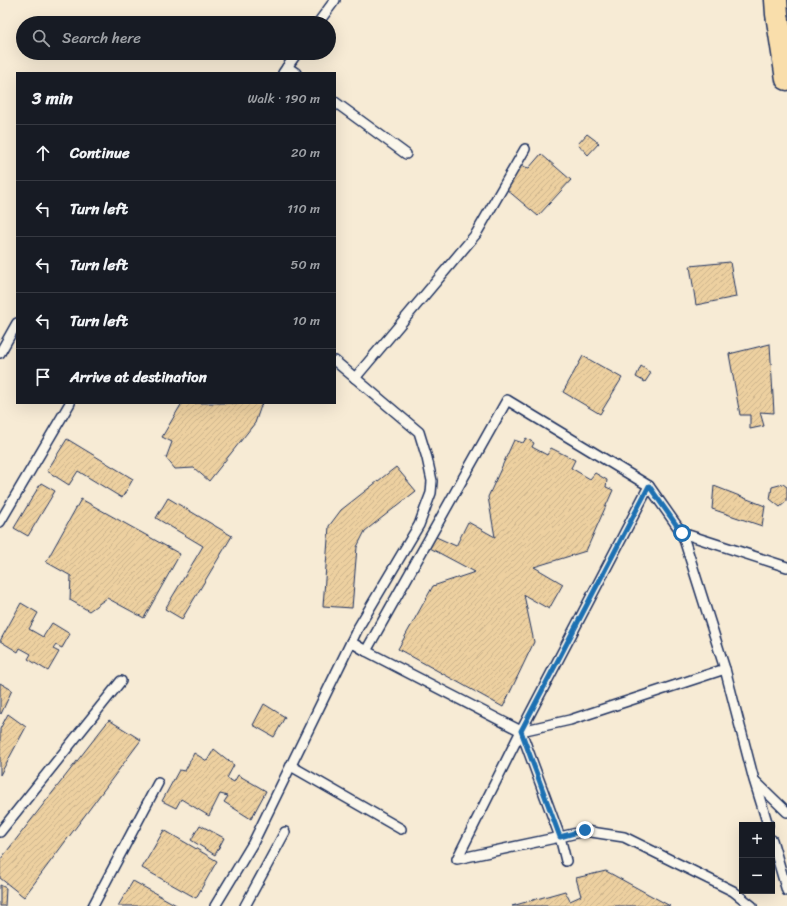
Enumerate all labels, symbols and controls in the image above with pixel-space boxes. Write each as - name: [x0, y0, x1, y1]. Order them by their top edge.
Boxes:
- search box: [16, 16, 336, 60]
- text: Search here: [62, 25, 141, 51]
- icon: search: [30, 27, 52, 49]
- text: 3 min: [32, 83, 73, 113]
- text: Walk · 190 m: [247, 87, 320, 110]
- text: Continue: [70, 140, 130, 166]
- text: 20 m: [291, 141, 320, 164]
- icon: ahead: [32, 142, 54, 164]
- text: Turn left: [70, 196, 128, 222]
- text: 110 m: [287, 197, 320, 220]
- icon: left: [32, 198, 54, 220]
- text: Turn left: [70, 252, 128, 278]
- text: 50 m: [290, 253, 320, 276]
- icon: left: [32, 254, 54, 276]
- text: Turn left: [70, 308, 128, 334]
- text: 10 m: [293, 309, 320, 332]
- icon: left: [32, 310, 54, 332]
- text: Arrive at destination: [70, 364, 207, 390]
- icon: arrive: [32, 366, 54, 388]
- route start: [673, 524, 691, 542]
- route end: [576, 821, 594, 839]
- map controls: [739, 822, 775, 894]
- button: +: [739, 822, 775, 858]
- button: −: [739, 858, 775, 894]

